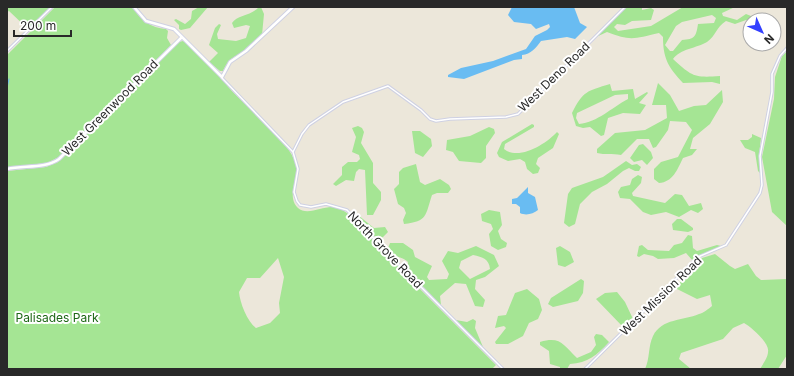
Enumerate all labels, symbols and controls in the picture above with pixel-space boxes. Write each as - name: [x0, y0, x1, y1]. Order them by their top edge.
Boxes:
- scale bar: [14, 12, 71, 38]
- north arrow: [742, 12, 782, 52]
- text: 200 m: [20, 18, 56, 33]
- text: N: [761, 31, 777, 47]
- street label: West Deno Road: [515, 39, 593, 115]
- street label: West Greenwood Road: [58, 56, 161, 159]
- street label: North Grove Road: [345, 208, 426, 291]
- street label: West Mission Road: [617, 253, 705, 338]
- park label: Palisades Park: [15, 310, 99, 325]

